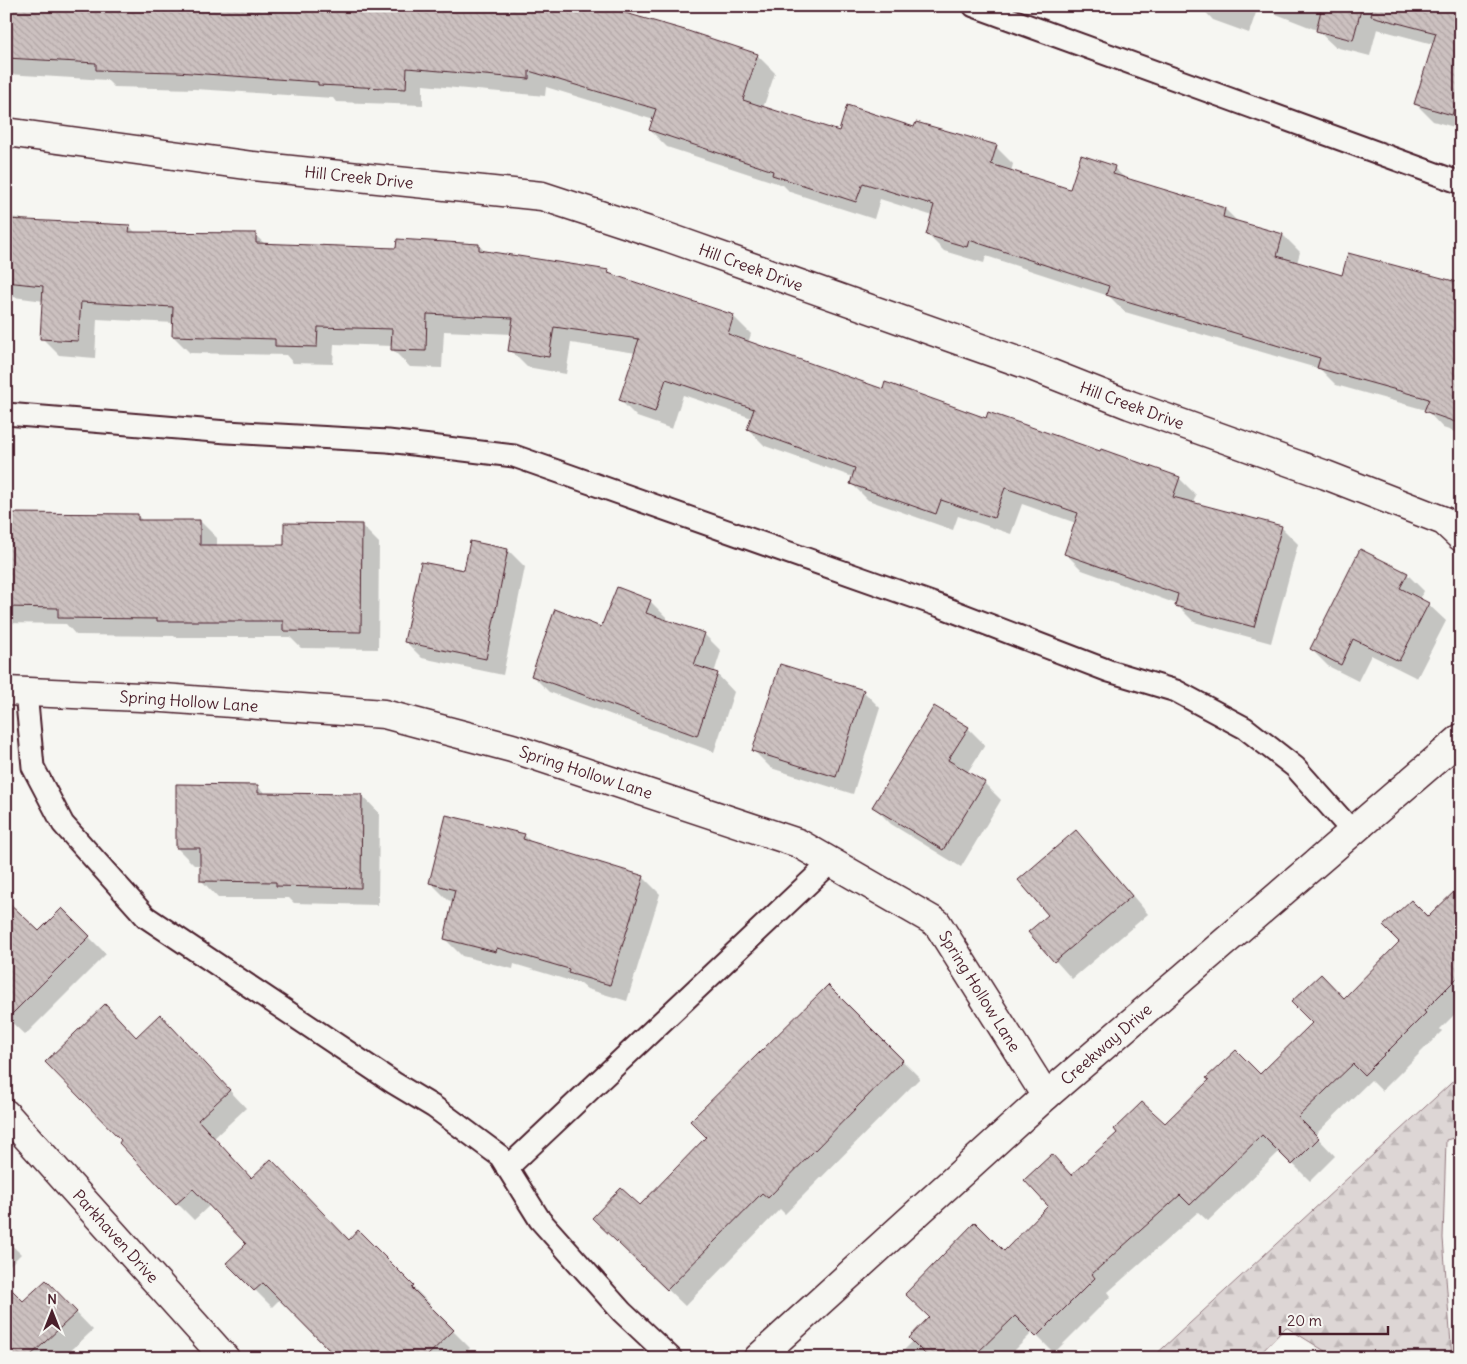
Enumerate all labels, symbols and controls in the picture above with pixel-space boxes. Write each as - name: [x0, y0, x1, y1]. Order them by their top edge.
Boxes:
- street label: Hill Creek Drive: [303, 161, 415, 193]
- street label: Hill Creek Drive: [696, 239, 806, 295]
- street label: Hill Creek Drive: [1077, 377, 1187, 433]
- street label: Spring Hollow Lane: [119, 686, 259, 716]
- street label: Spring Hollow Lane: [517, 741, 655, 803]
- street label: Spring Hollow Lane: [935, 927, 1025, 1055]
- street label: Creekway Drive: [1056, 999, 1156, 1089]
- street label: Parkhaven Drive: [69, 1185, 163, 1287]
- north arrow: [28, 1286, 78, 1336]
- text: N: [47, 1290, 57, 1308]
- scale bar: [1280, 1304, 1387, 1336]
- text: 20 m: [1287, 1311, 1322, 1330]

